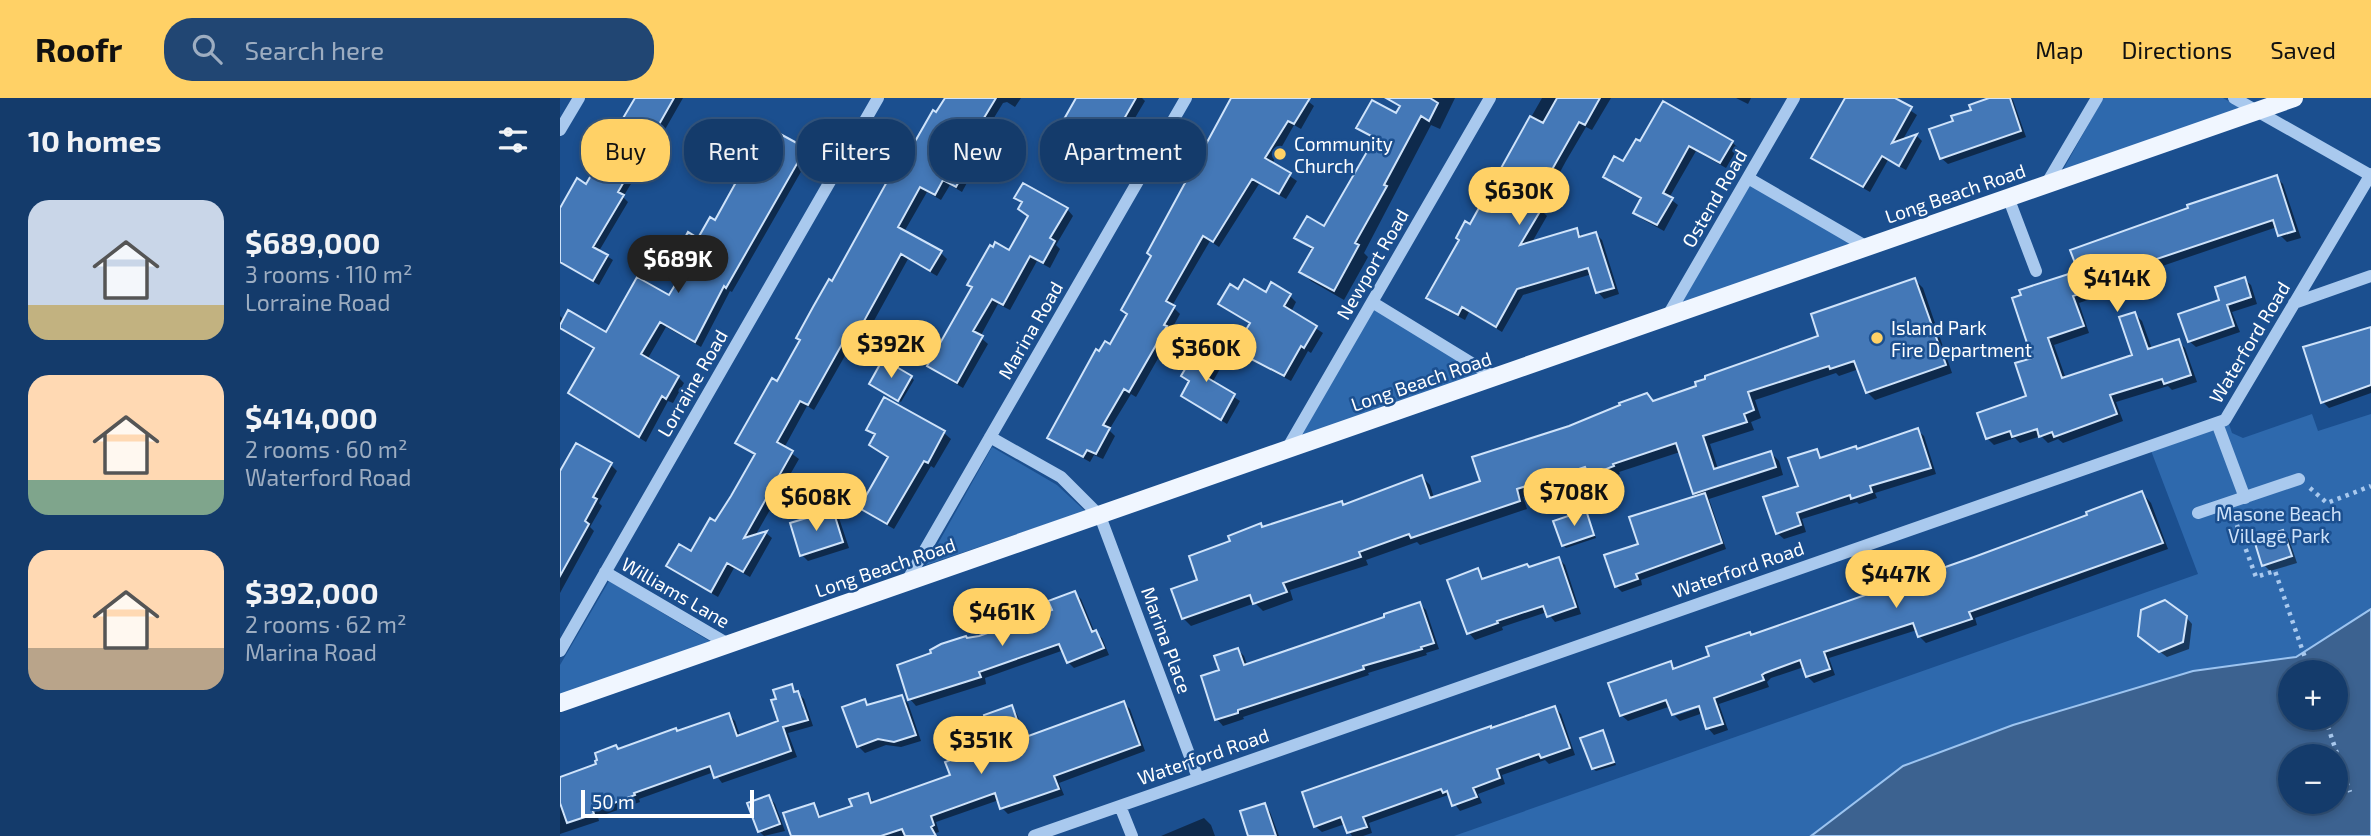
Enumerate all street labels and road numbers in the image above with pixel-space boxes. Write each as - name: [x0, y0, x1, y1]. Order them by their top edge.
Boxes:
- street label: Ostend Road: [1677, 145, 1751, 251]
- street label: Long Beach Road: [1882, 158, 2028, 228]
- street label: Newport Road: [1331, 205, 1413, 323]
- street label: Marina Road: [993, 277, 1067, 383]
- street label: Waterford Road: [2204, 277, 2294, 407]
- street label: Lorraine Road: [652, 325, 732, 441]
- street label: Long Beach Road: [1348, 346, 1494, 416]
- street label: Long Beach Road: [812, 532, 958, 602]
- street label: Waterford Road: [1669, 536, 1807, 602]
- street label: Williams Lane: [618, 552, 734, 632]
- street label: Marina Place: [1137, 584, 1197, 696]
- street label: Waterford Road: [1134, 723, 1272, 789]

